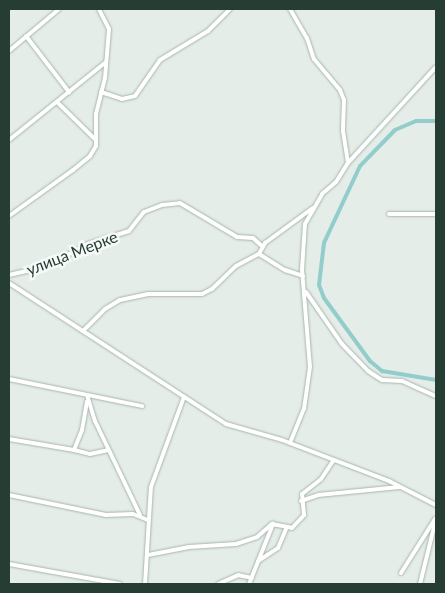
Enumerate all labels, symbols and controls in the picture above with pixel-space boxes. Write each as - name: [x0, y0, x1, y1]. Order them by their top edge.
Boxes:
- street label: улица Мерке: [24, 227, 120, 279]

